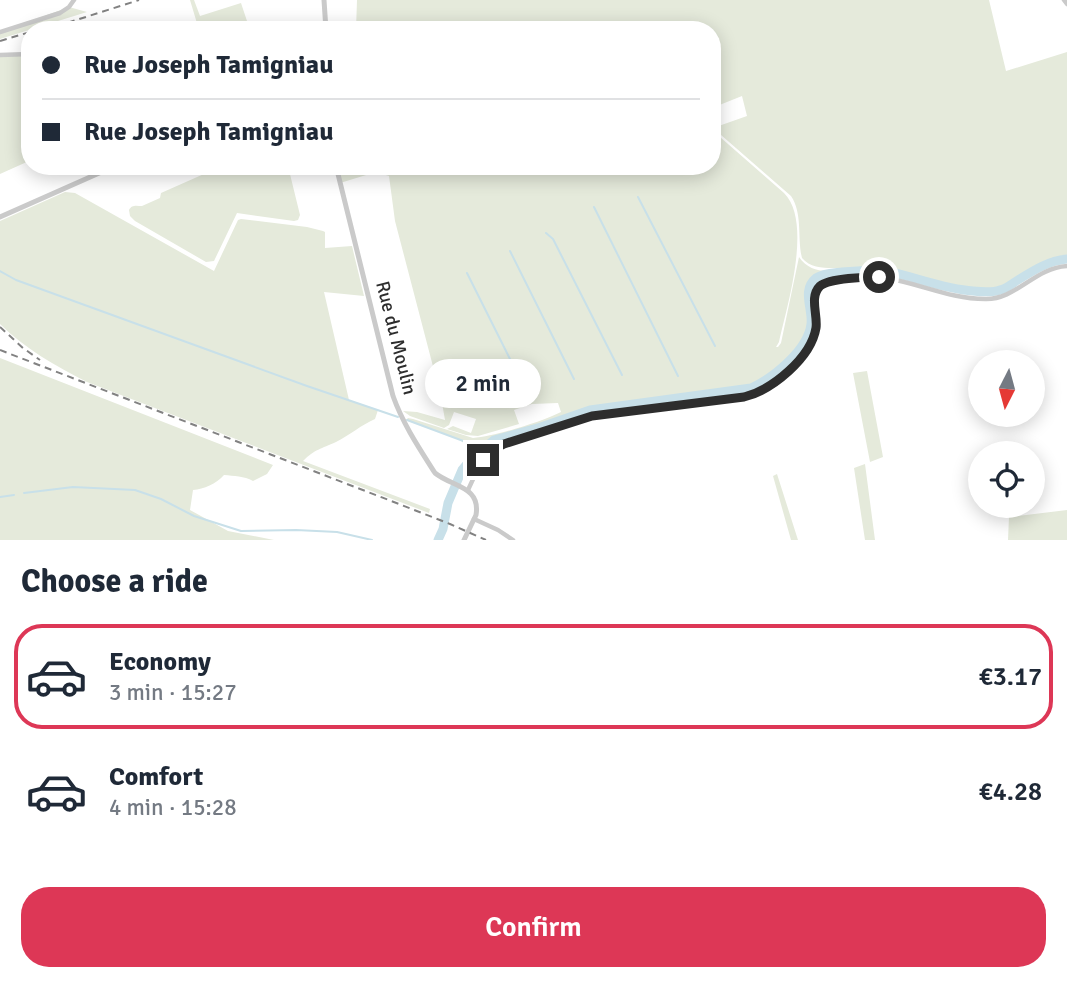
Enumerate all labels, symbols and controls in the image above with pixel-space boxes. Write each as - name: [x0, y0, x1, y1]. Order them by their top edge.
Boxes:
- text: Rue Joseph Tamigniau: [84, 49, 333, 81]
- text: Rue Joseph Tamigniau: [84, 116, 333, 148]
- route start: [863, 261, 895, 293]
- street label: Rue du Moulin: [370, 279, 422, 397]
- north arrow: [968, 350, 1045, 427]
- map controls: [968, 350, 1045, 518]
- callout: 2 min: [425, 358, 541, 407]
- text: 2 min: [455, 369, 511, 398]
- button: locate: [968, 441, 1045, 518]
- route end: [467, 444, 499, 476]
- text: Choose a ride: [21, 562, 208, 601]
- icon: car: [25, 645, 88, 708]
- text: Economy: [109, 646, 211, 678]
- text: €3.17: [979, 661, 1042, 693]
- text: 3 min · 15:27: [109, 678, 237, 707]
- icon: car: [25, 760, 88, 823]
- text: Comfort: [109, 761, 203, 793]
- text: €4.28: [979, 776, 1042, 808]
- text: 4 min · 15:28: [109, 793, 237, 822]
- button: Confirm: [21, 887, 1046, 967]

